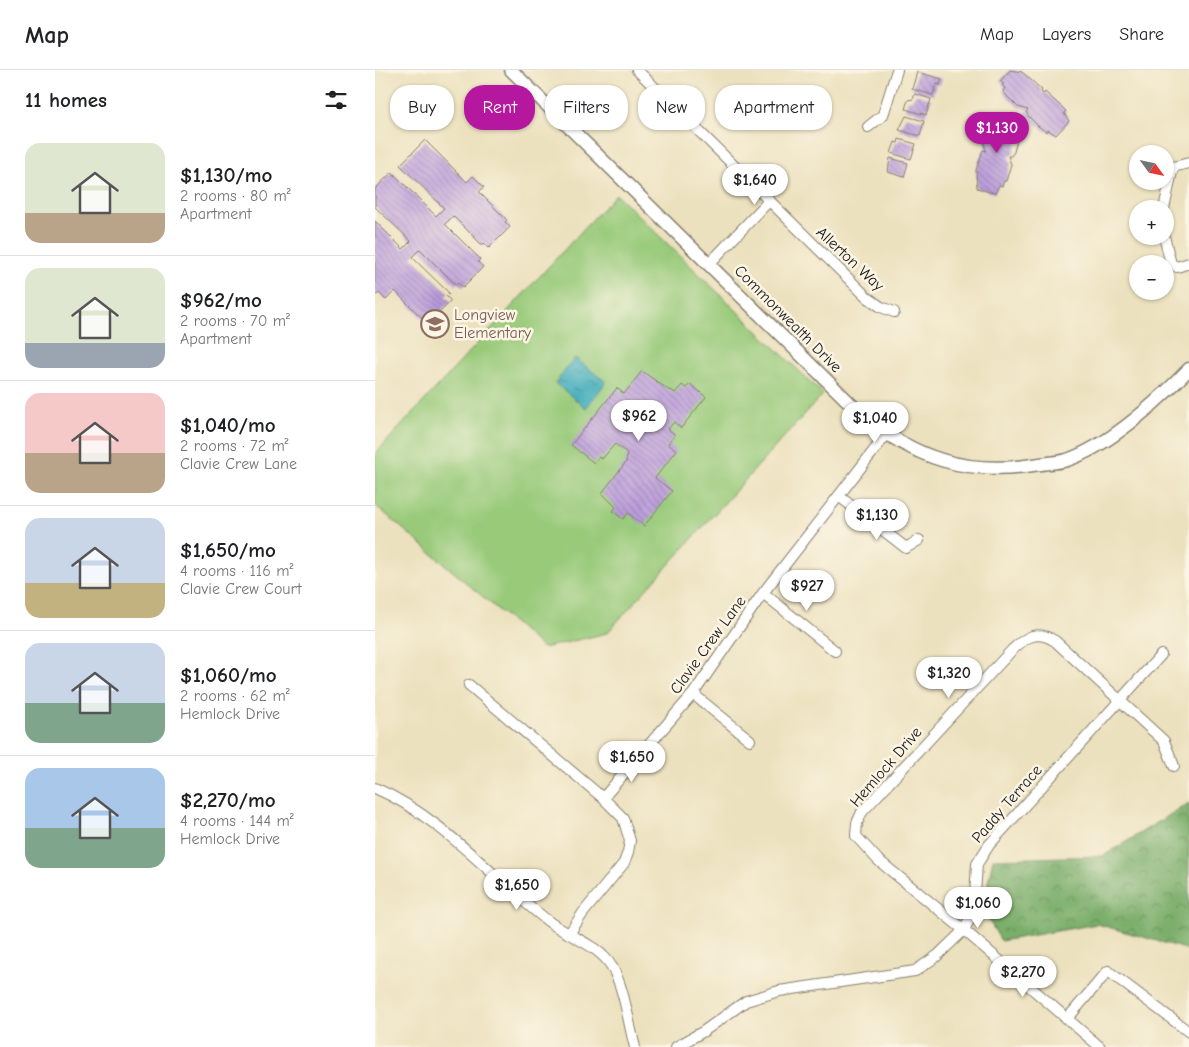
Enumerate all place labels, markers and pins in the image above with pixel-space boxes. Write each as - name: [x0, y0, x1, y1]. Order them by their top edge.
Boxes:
- pin: $1,130: [956, 112, 1038, 154]
- pin: $1,640: [714, 164, 796, 206]
- place label: Longview Elementary: [454, 306, 532, 342]
- school or university icon: Longview Elementary: [420, 309, 450, 339]
- pin: $962: [609, 400, 669, 442]
- pin: $1,040: [834, 402, 916, 444]
- pin: $1,130: [836, 498, 918, 541]
- pin: $927: [777, 570, 837, 612]
- pin: $1,320: [908, 656, 990, 699]
- pin: $1,650: [591, 740, 673, 783]
- pin: $1,650: [476, 868, 558, 911]
- pin: $1,060: [937, 886, 1019, 929]
- pin: $2,270: [982, 956, 1064, 998]

